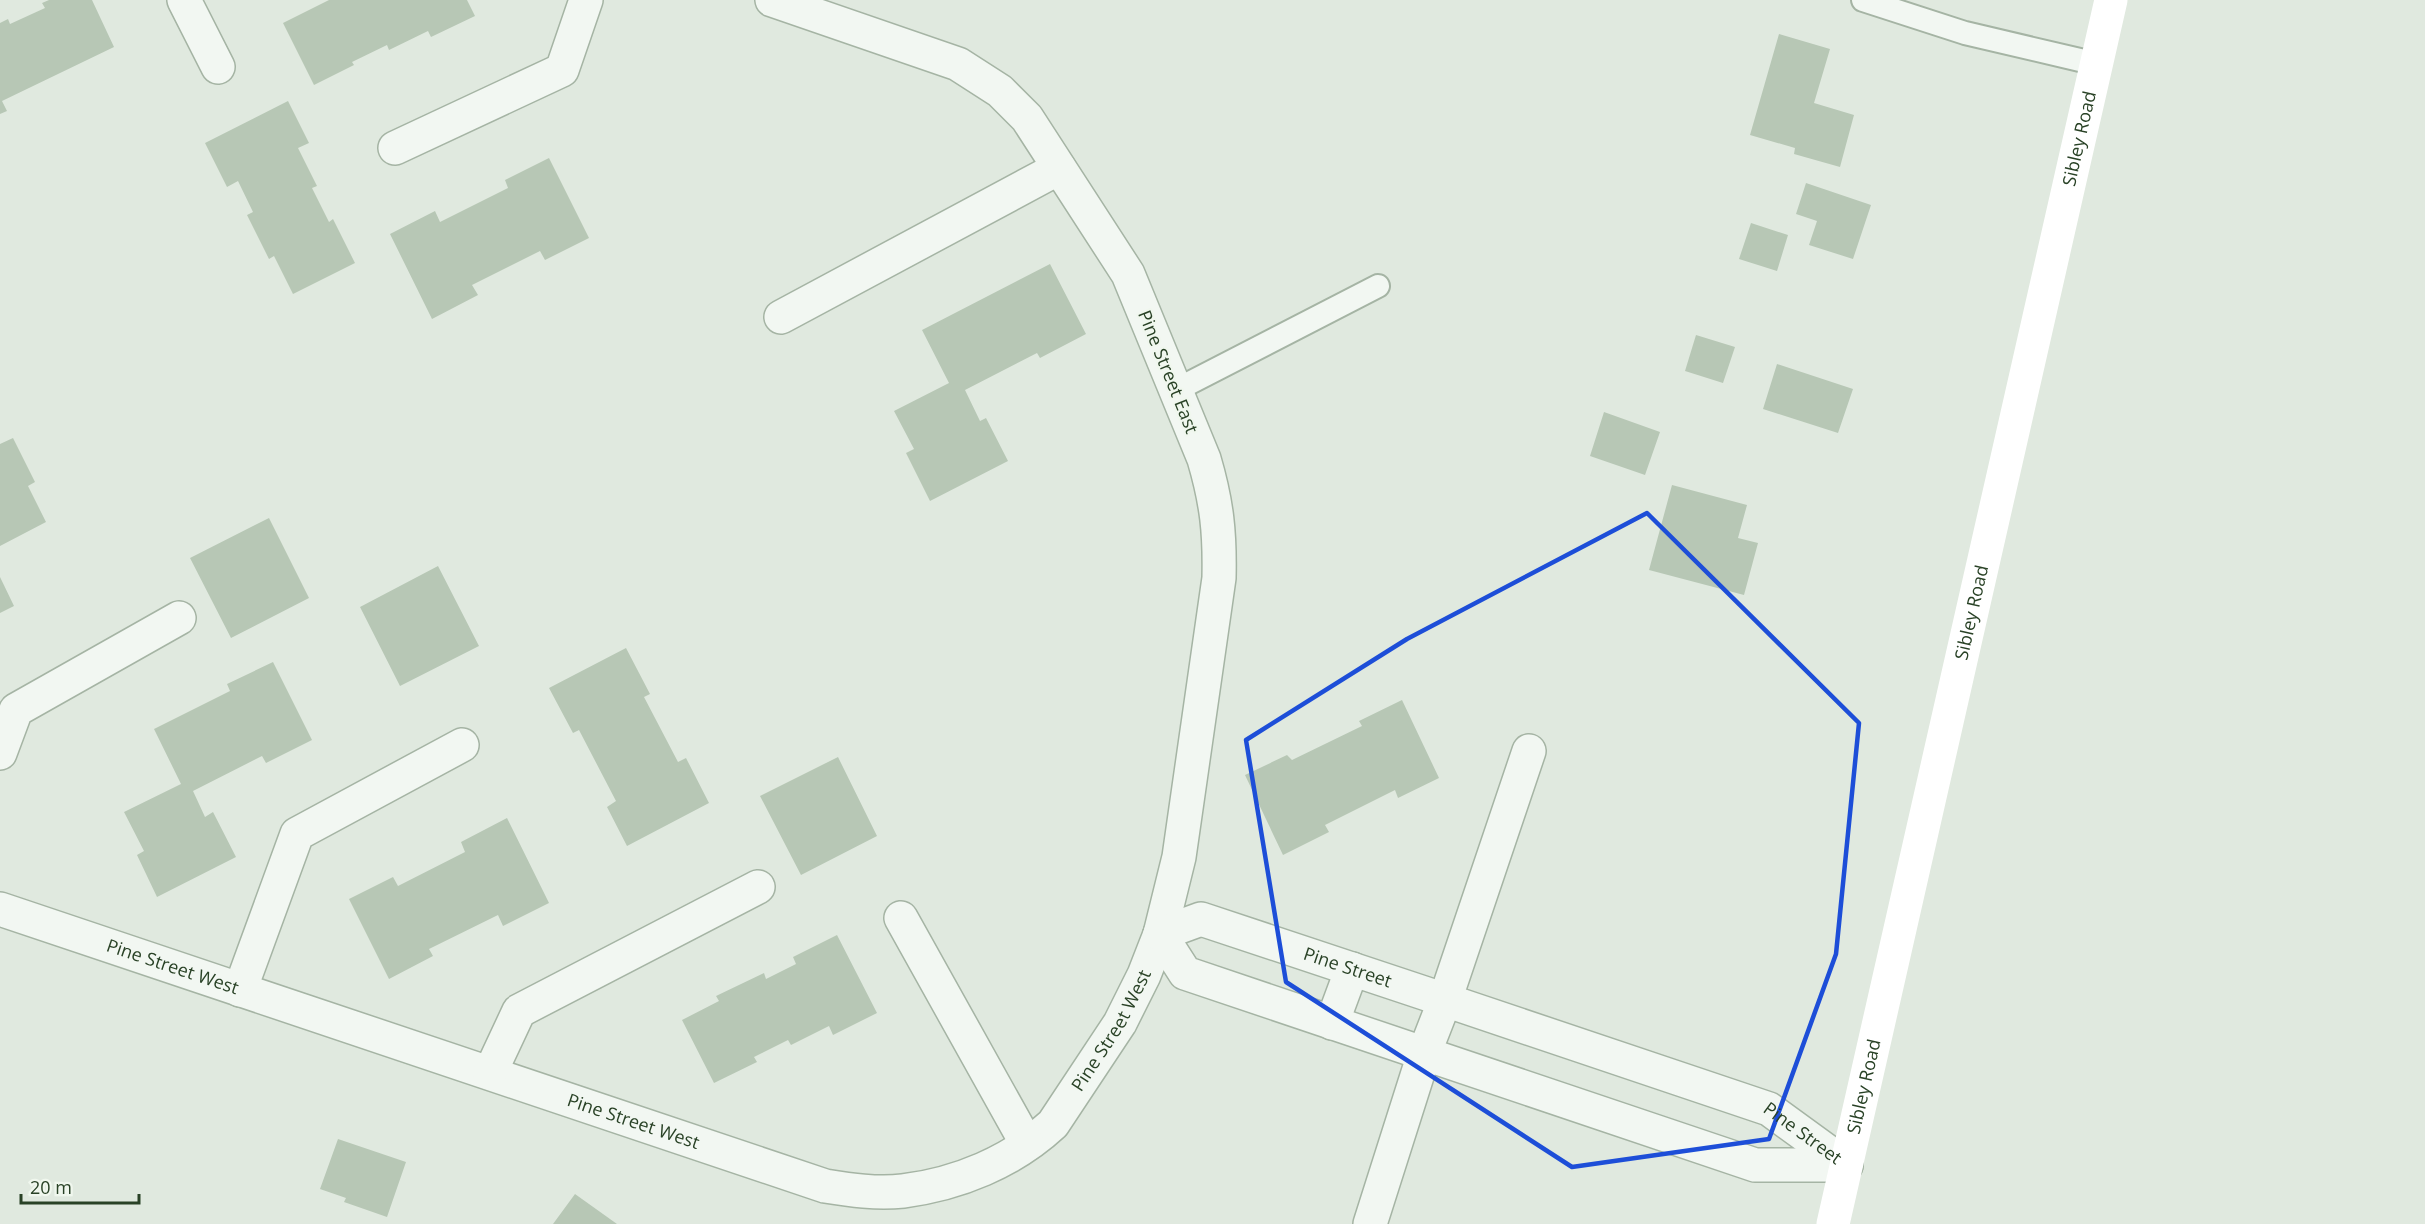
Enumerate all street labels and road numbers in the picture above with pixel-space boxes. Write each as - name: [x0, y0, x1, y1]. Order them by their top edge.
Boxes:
- street label: Sibley Road: [2056, 89, 2101, 188]
- street label: Pine Street East: [1133, 306, 1205, 437]
- street label: Sibley Road: [1948, 563, 1993, 662]
- street label: Pine Street West: [104, 933, 242, 999]
- street label: Pine Street: [1301, 941, 1395, 992]
- street label: Pine Street West: [1065, 966, 1156, 1096]
- street label: Sibley Road: [1841, 1036, 1886, 1136]
- street label: Pine Street West: [564, 1087, 703, 1154]
- street label: Pine Street: [1759, 1096, 1847, 1169]

